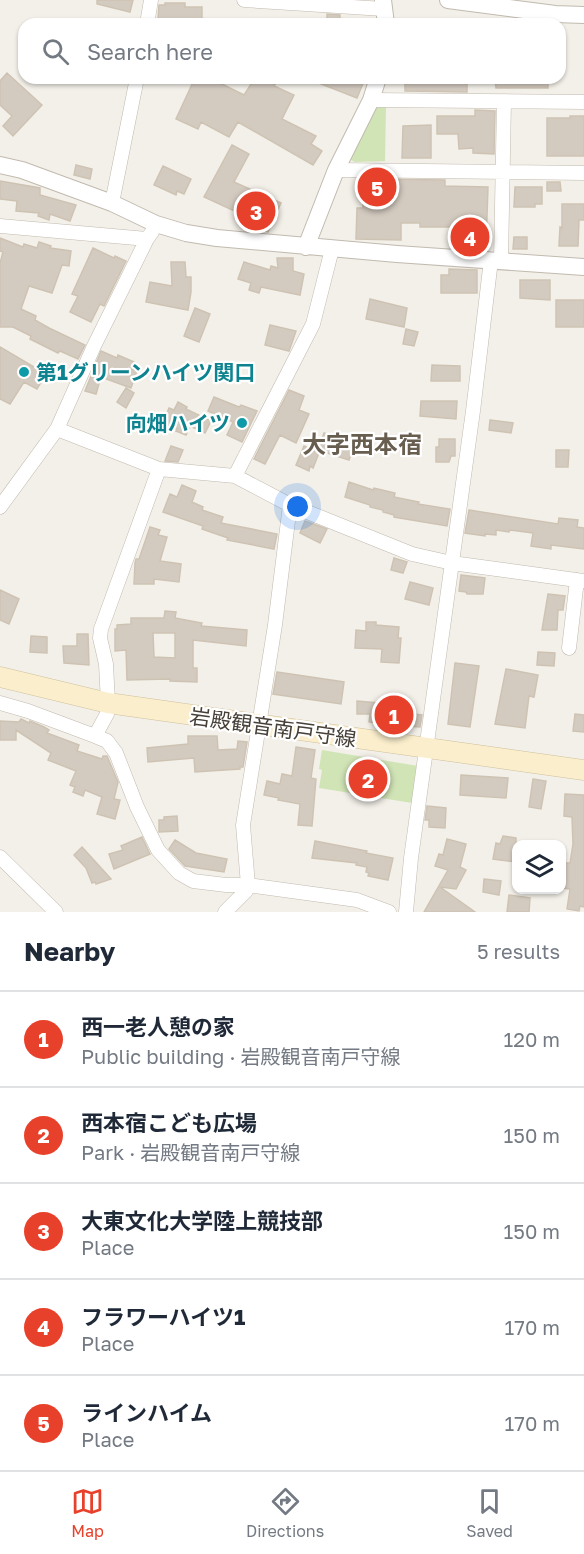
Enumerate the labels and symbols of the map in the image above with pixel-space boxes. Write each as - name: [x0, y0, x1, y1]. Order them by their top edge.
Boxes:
- pin: 5: [358, 164, 397, 210]
- pin: 3: [236, 188, 276, 234]
- pin: 4: [450, 214, 490, 260]
- place label: 第1グリーンハイツ関口: [36, 359, 255, 385]
- marker: 第1グリーンハイツ関口: [17, 365, 31, 379]
- place label: 向畑ハイツ: [125, 410, 230, 436]
- marker: 向畑ハイツ: [235, 416, 249, 430]
- district label: 大字西本宿: [302, 429, 422, 458]
- your location: [283, 492, 312, 521]
- pin: 1: [374, 692, 414, 738]
- street label: 岩殿観音南戸守線: [188, 702, 358, 752]
- pin: 2: [348, 756, 388, 802]

